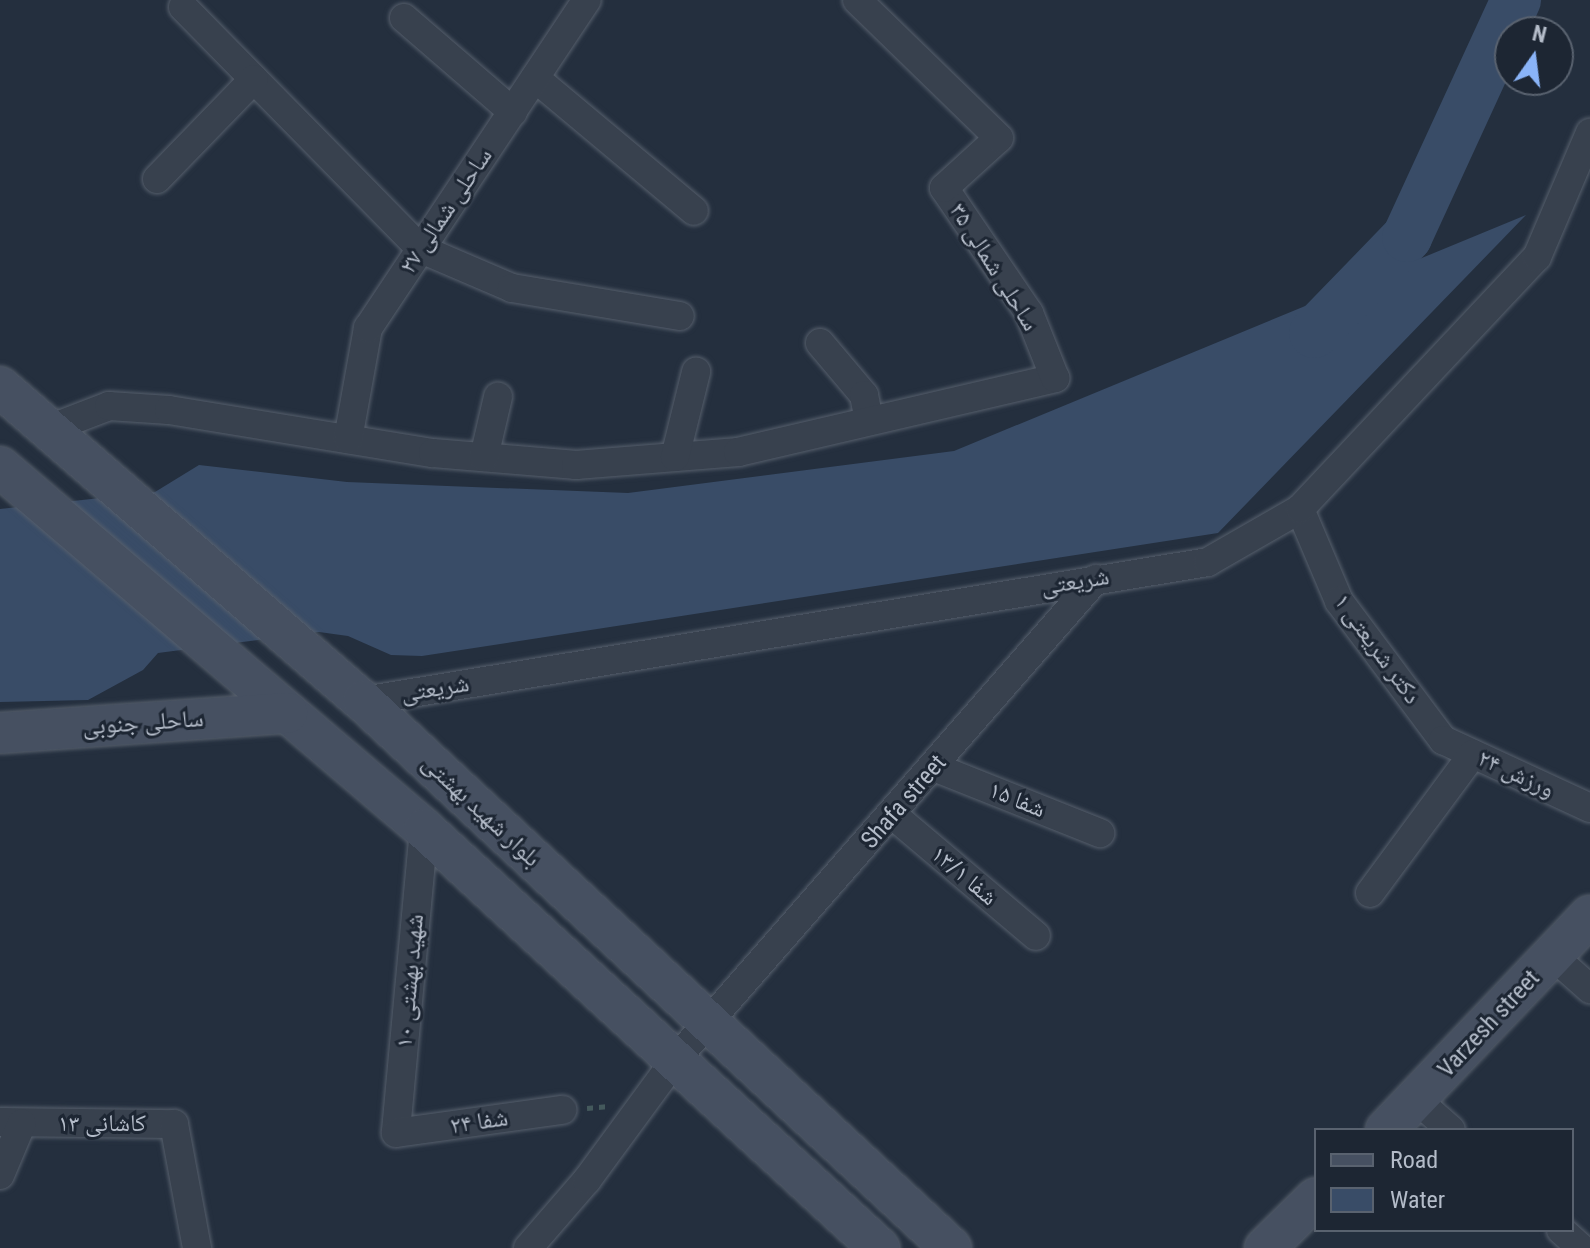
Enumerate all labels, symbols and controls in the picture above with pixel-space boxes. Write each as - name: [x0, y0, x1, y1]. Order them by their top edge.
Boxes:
- north arrow: [1494, 16, 1574, 96]
- text: N: [1530, 20, 1549, 48]
- street label: ساحلی شمالی ۲۷: [393, 143, 499, 279]
- street label: ساحلی شمالی ۳۵: [943, 198, 1045, 336]
- street label: شریعتی: [1039, 562, 1111, 602]
- street label: دکتر شریعتی ۱: [1327, 588, 1427, 710]
- street label: شریعتی: [399, 669, 471, 709]
- street label: ساحلی جنوبی: [81, 704, 205, 742]
- street label: ورزش ۲۴: [1473, 744, 1559, 804]
- street label: بلوار شهید بهشتی: [416, 749, 546, 873]
- street label: Shafa street: [855, 749, 953, 855]
- street label: شفا ۱۵: [985, 776, 1049, 824]
- street label: شفا ۱۳/۱: [925, 840, 1003, 912]
- street label: شهید بهشتی ۱۰: [390, 913, 430, 1049]
- street label: Varzesh street: [1432, 964, 1546, 1084]
- street label: شفا ۲۴: [448, 1104, 510, 1140]
- street label: کاشانی ۱۳: [58, 1110, 146, 1138]
- legend: [1314, 1128, 1574, 1232]
- text: Road: [1390, 1146, 1438, 1174]
- text: Water: [1390, 1186, 1445, 1214]

